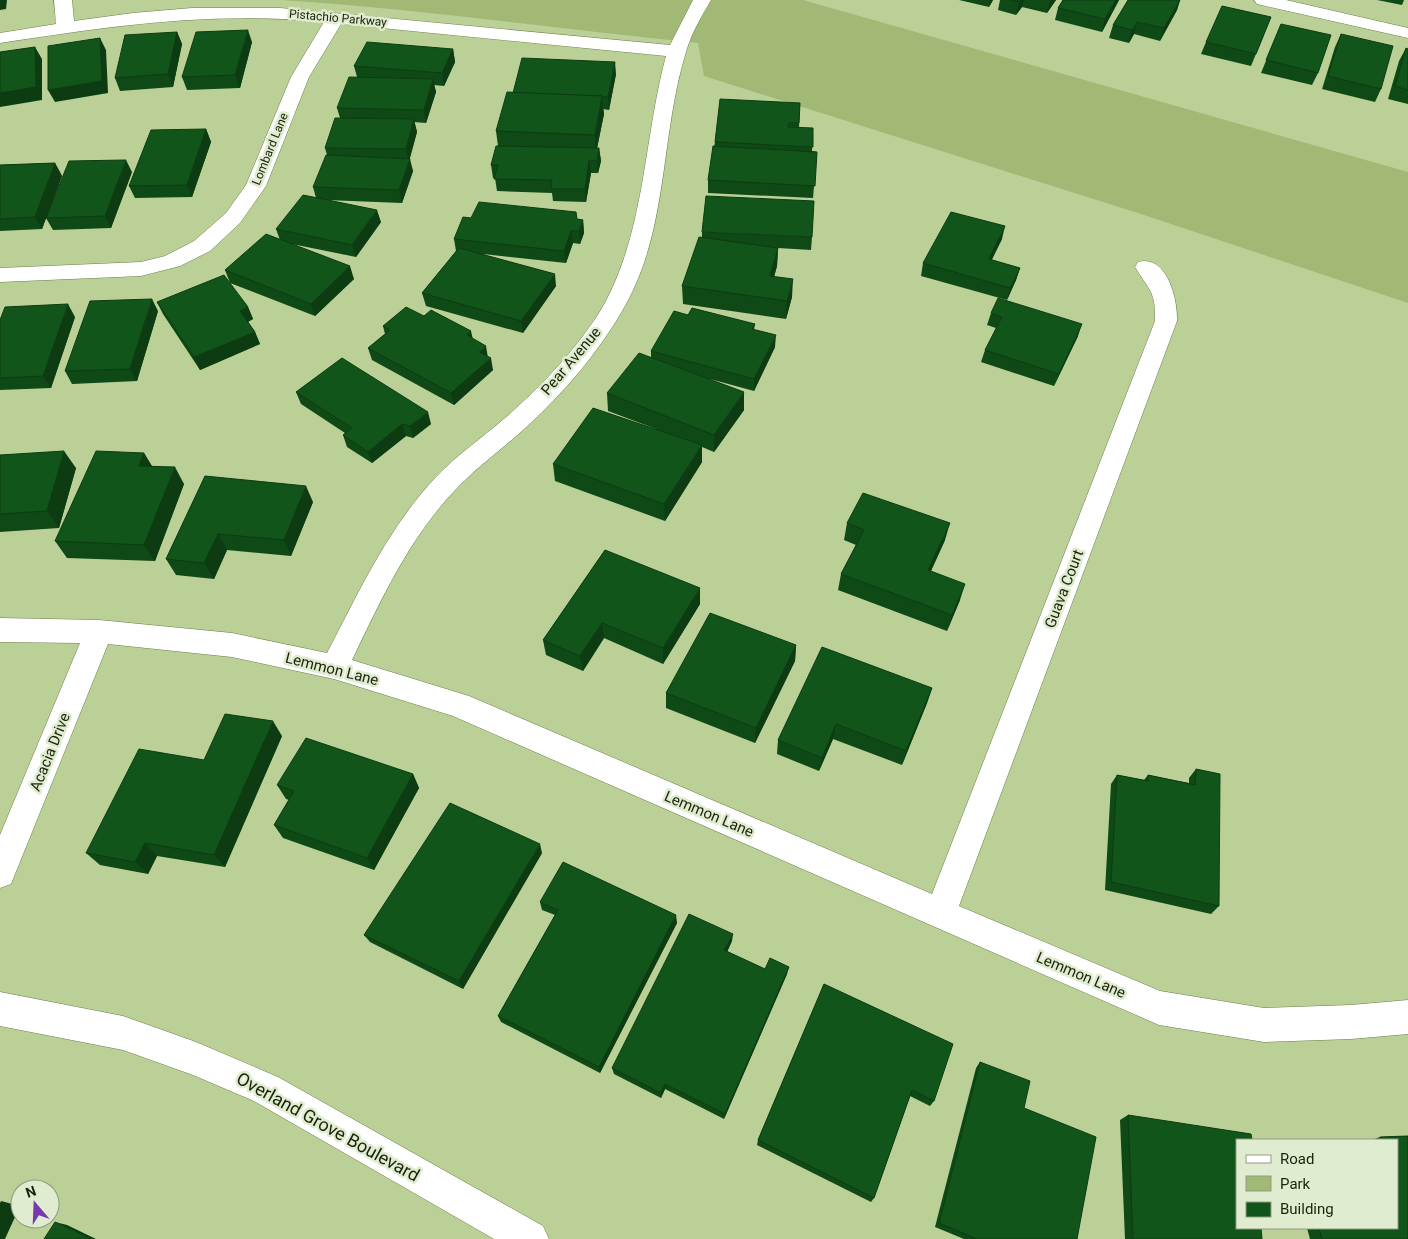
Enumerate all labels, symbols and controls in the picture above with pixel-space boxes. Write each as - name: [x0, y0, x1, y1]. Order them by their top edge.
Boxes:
- street label: Pistachio Parkway: [289, 7, 388, 29]
- street label: Lombard Lane: [249, 111, 291, 187]
- street label: Pear Avenue: [537, 323, 605, 399]
- street label: Guava Court: [1041, 547, 1087, 631]
- street label: Lemmon Lane: [284, 649, 380, 689]
- street label: Acacia Drive: [26, 710, 74, 794]
- street label: Lemmon Lane: [662, 787, 756, 841]
- street label: Lemmon Lane: [1034, 948, 1128, 1002]
- street label: Overland Grove Boulevard: [233, 1067, 423, 1186]
- legend: [1236, 1139, 1398, 1229]
- text: Road: [1280, 1150, 1314, 1168]
- text: Park: [1280, 1175, 1311, 1193]
- north arrow: [10, 1179, 60, 1229]
- text: N: [23, 1183, 38, 1201]
- text: Building: [1280, 1200, 1334, 1218]

